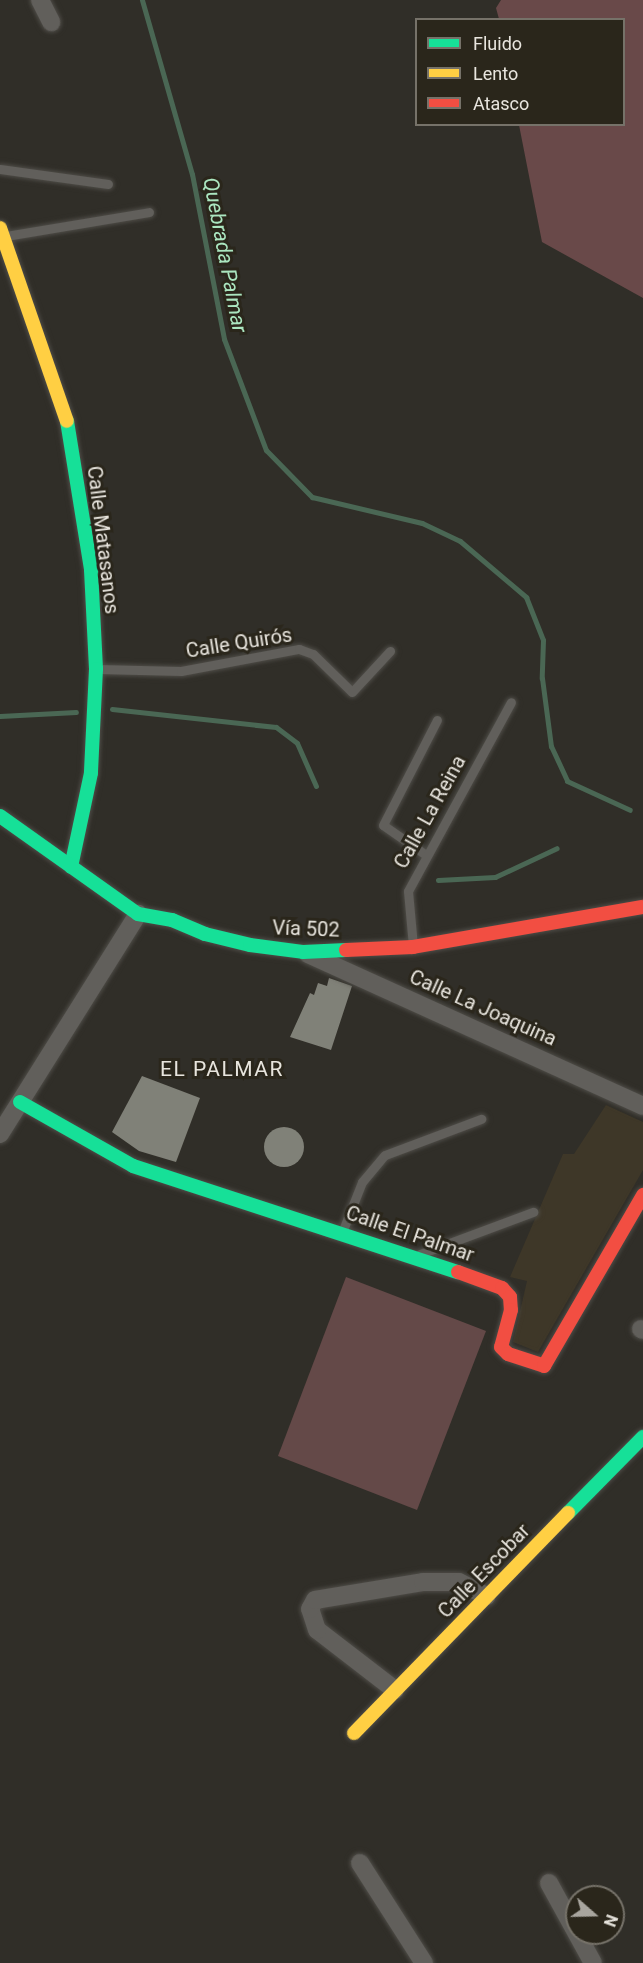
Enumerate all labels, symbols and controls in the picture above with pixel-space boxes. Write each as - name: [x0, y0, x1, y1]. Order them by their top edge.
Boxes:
- legend: [415, 18, 625, 126]
- text: Fluido: [473, 33, 522, 54]
- text: Lento: [473, 63, 518, 84]
- text: Atasco: [473, 93, 529, 114]
- water label: Quebrada Palmar: [198, 175, 252, 335]
- street label: Calle Matasanos: [82, 465, 124, 615]
- street label: Calle Quirós: [184, 623, 294, 663]
- street label: Calle La Reina: [389, 751, 471, 873]
- street label: Vía 502: [272, 916, 340, 942]
- street label: Calle La Joaquina: [406, 965, 560, 1051]
- district label: EL PALMAR: [160, 1056, 284, 1082]
- street label: Calle El Palmar: [343, 1201, 477, 1267]
- street label: Calle Escobar: [433, 1519, 535, 1623]
- north arrow: [565, 1885, 625, 1945]
- text: N: [600, 1912, 621, 1929]

